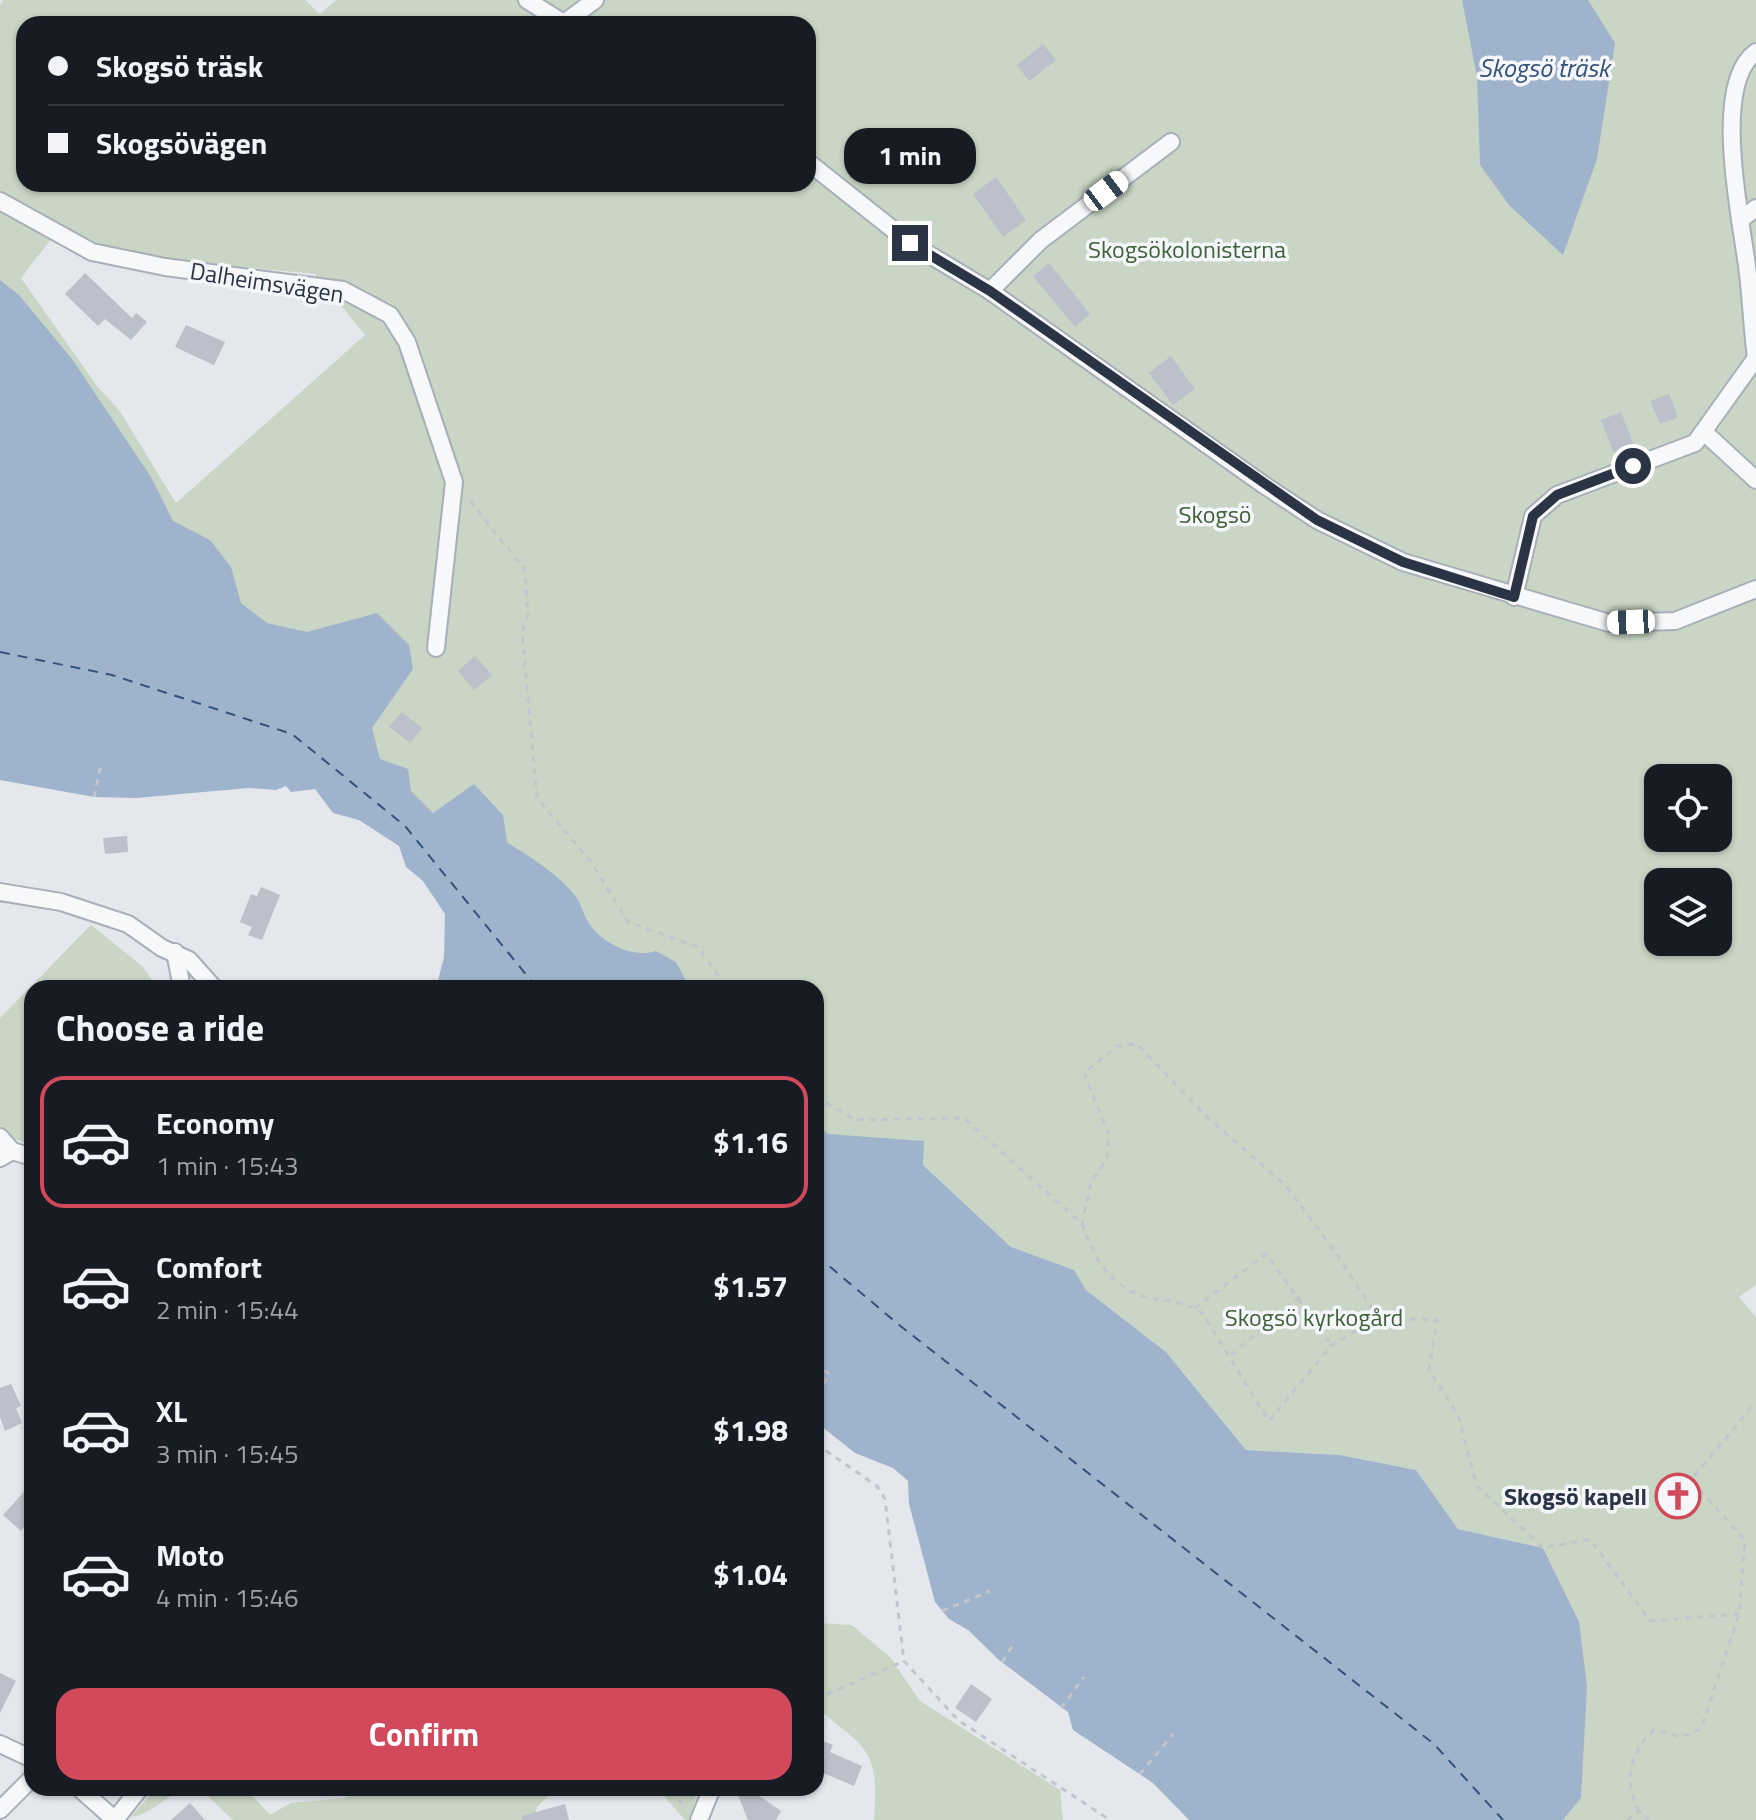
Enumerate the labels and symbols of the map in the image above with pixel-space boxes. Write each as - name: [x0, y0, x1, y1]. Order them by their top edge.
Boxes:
- water label: Skogsö träsk: [1479, 48, 1613, 87]
- callout: 1 min: [844, 127, 976, 183]
- car: [1080, 167, 1132, 215]
- route end: [892, 225, 928, 261]
- park label: Skogsökolonisterna: [1088, 231, 1286, 267]
- street label: Dalheimsvägen: [188, 252, 346, 312]
- route start: [1615, 448, 1651, 484]
- park label: Skogsö: [1178, 496, 1252, 532]
- car: [1607, 609, 1655, 635]
- park label: Skogsö kyrkogård: [1225, 1299, 1403, 1335]
- church icon: Skogsö kapell: [1654, 1472, 1702, 1520]
- place label: Skogsö kapell: [1504, 1478, 1647, 1514]

